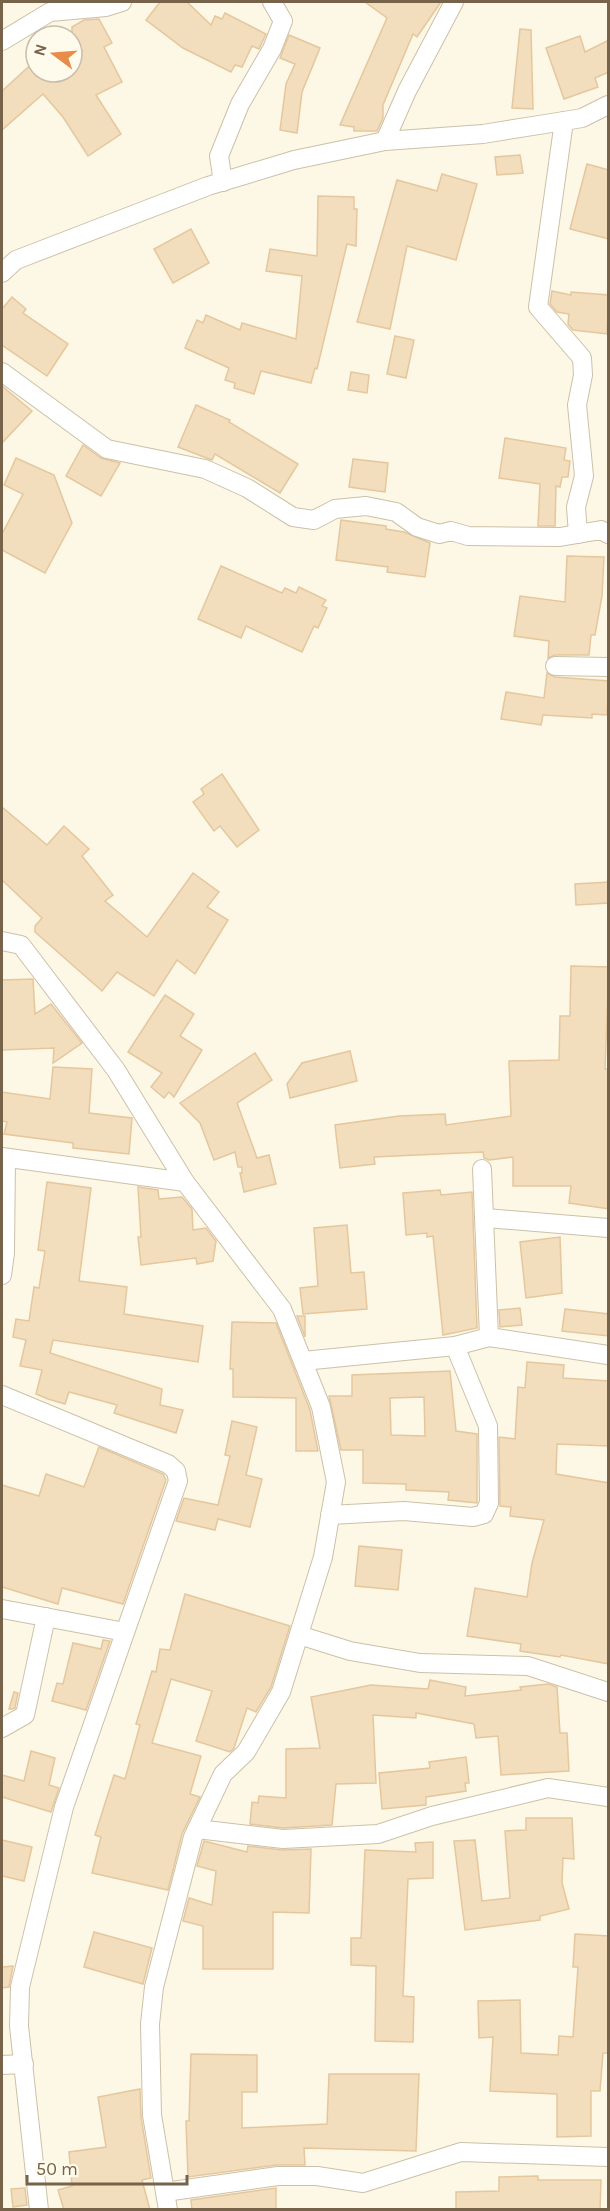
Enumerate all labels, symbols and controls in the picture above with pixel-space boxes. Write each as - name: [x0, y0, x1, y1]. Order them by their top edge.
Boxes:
- north arrow: [24, 24, 84, 84]
- text: N: [29, 42, 51, 58]
- scale bar: [27, 2148, 188, 2186]
- text: 50 m: [36, 2158, 78, 2180]

